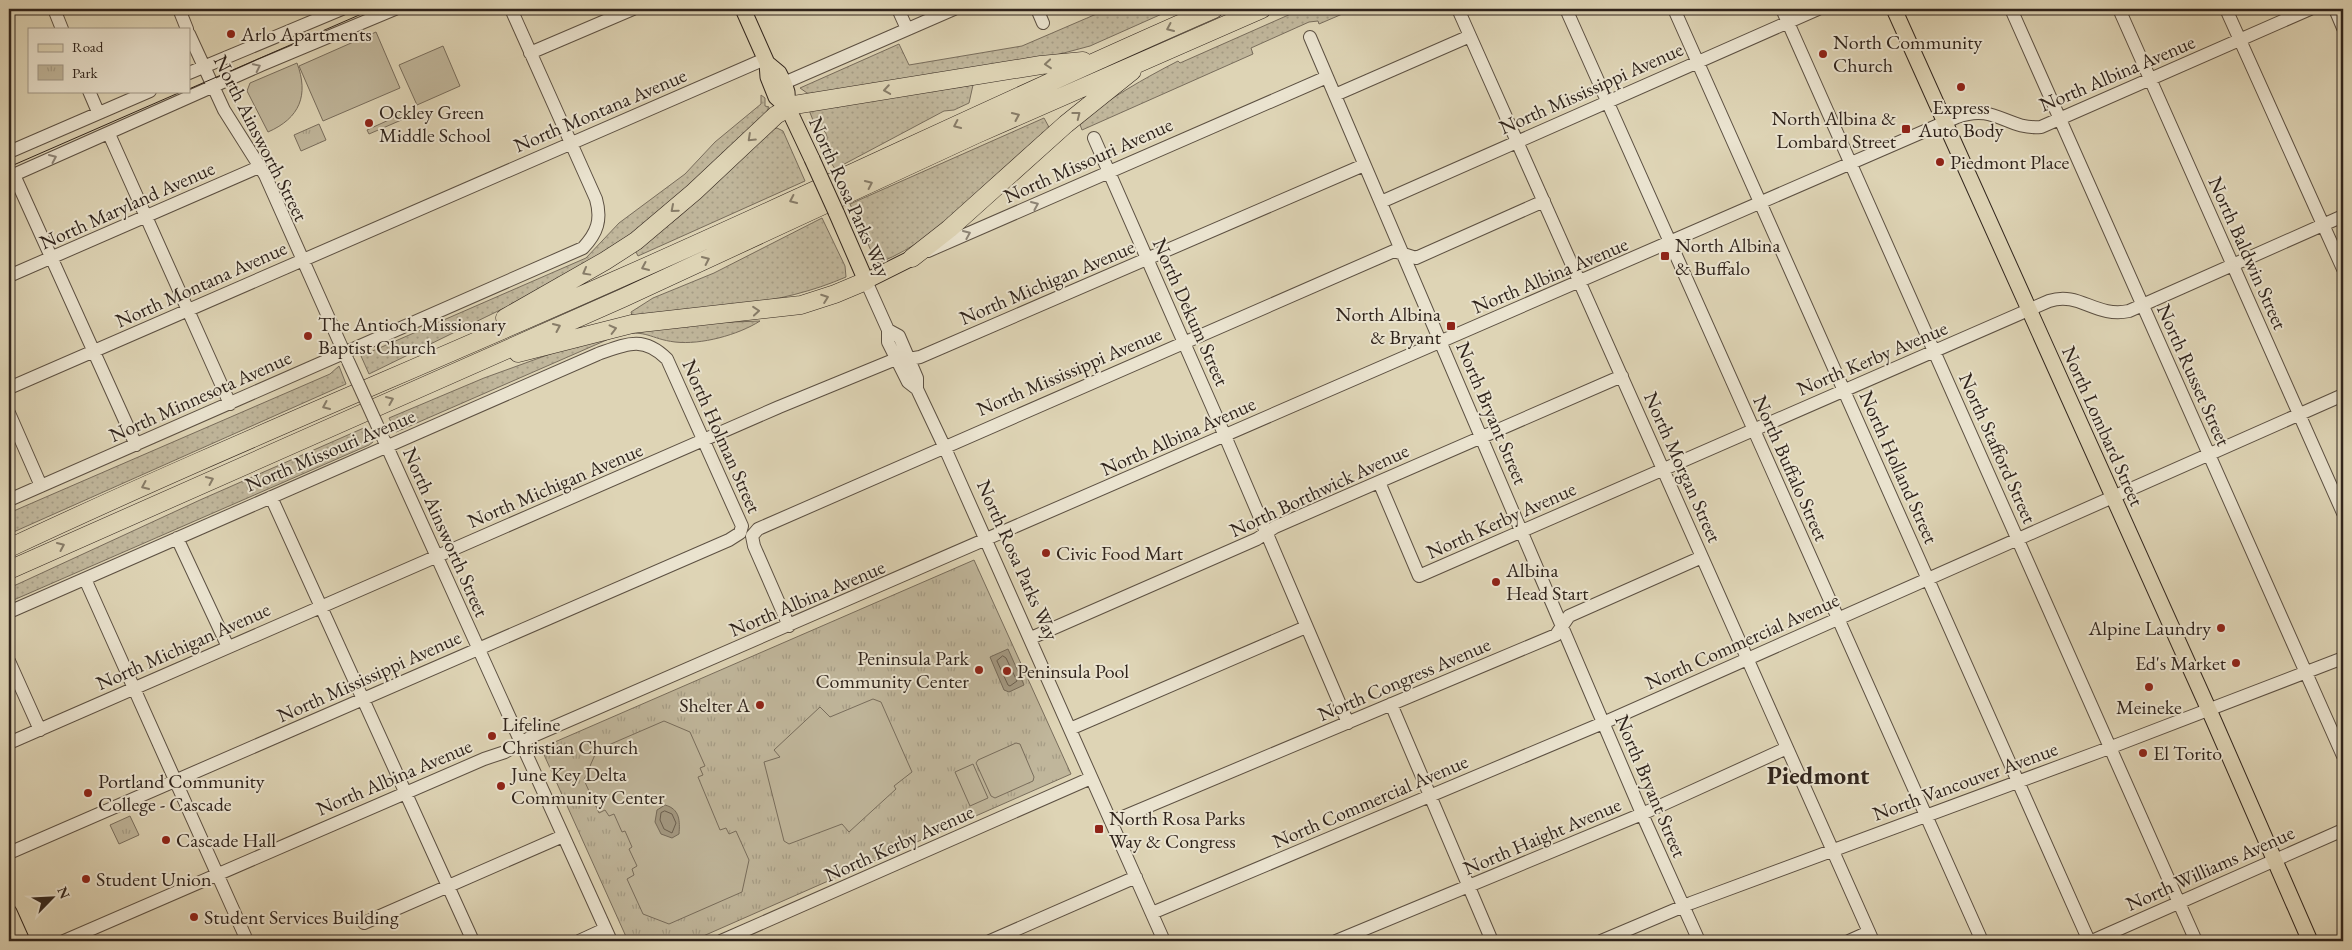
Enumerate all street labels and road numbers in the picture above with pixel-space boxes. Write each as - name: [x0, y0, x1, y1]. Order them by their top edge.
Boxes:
- street label: North Albina Avenue: [2035, 28, 2199, 118]
- street label: North Mississippi Avenue: [1495, 36, 1687, 140]
- street label: North Ainsworth Street: [208, 51, 314, 226]
- street label: North Montana Avenue: [510, 62, 691, 158]
- street label: North Missouri Avenue: [999, 111, 1177, 209]
- street label: North Rosa Parks Way: [803, 113, 897, 282]
- street label: North Maryland Avenue: [35, 155, 219, 255]
- street label: North Baldwin Street: [2203, 172, 2294, 334]
- street label: North Albina Avenue: [1468, 230, 1632, 320]
- street label: North Michigan Avenue: [955, 233, 1139, 331]
- street label: North Montana Avenue: [111, 234, 291, 334]
- street label: North Dekum Street: [1147, 234, 1236, 391]
- street label: North Russet Street: [2151, 300, 2237, 451]
- street label: North Kerby Avenue: [1793, 314, 1951, 401]
- street label: North Mississippi Avenue: [973, 320, 1166, 422]
- street label: North Bryant Street: [1450, 338, 1534, 489]
- street label: North Lombard Street: [2056, 342, 2150, 511]
- street label: North Minnesota Avenue: [105, 344, 295, 448]
- street label: North Holman Street: [676, 355, 768, 518]
- street label: North Stafford Street: [1953, 369, 2043, 528]
- street label: North Holland Street: [1854, 386, 1945, 548]
- street label: North Morgan Street: [1638, 388, 1728, 547]
- street label: North Albina Avenue: [1097, 390, 1260, 482]
- street label: North Buffalo Street: [1747, 391, 1835, 546]
- street label: North Missouri Avenue: [241, 402, 419, 498]
- street label: North Michigan Avenue: [463, 436, 647, 534]
- street label: North Borthwick Avenue: [1225, 437, 1413, 543]
- street label: North Ainsworth Street: [397, 443, 495, 622]
- street label: North Kerby Avenue: [1422, 475, 1580, 565]
- street label: North Rosa Parks Way: [971, 476, 1065, 645]
- street label: North Albina Avenue: [725, 553, 889, 643]
- street label: North Commercial Avenue: [1641, 586, 1843, 696]
- street label: North Michigan Avenue: [92, 596, 274, 696]
- street label: North Mississippi Avenue: [273, 624, 465, 728]
- street label: North Congress Avenue: [1314, 631, 1494, 727]
- street label: North Bryant Street: [1609, 711, 1693, 862]
- street label: North Albina Avenue: [312, 732, 476, 822]
- street label: North Vancouver Avenue: [1869, 735, 2061, 827]
- street label: North Commercial Avenue: [1268, 748, 1472, 854]
- street label: North Haight Avenue: [1459, 791, 1625, 881]
- street label: North Kerby Avenue: [820, 798, 978, 888]
- street label: North Williams Avenue: [2122, 819, 2298, 917]

